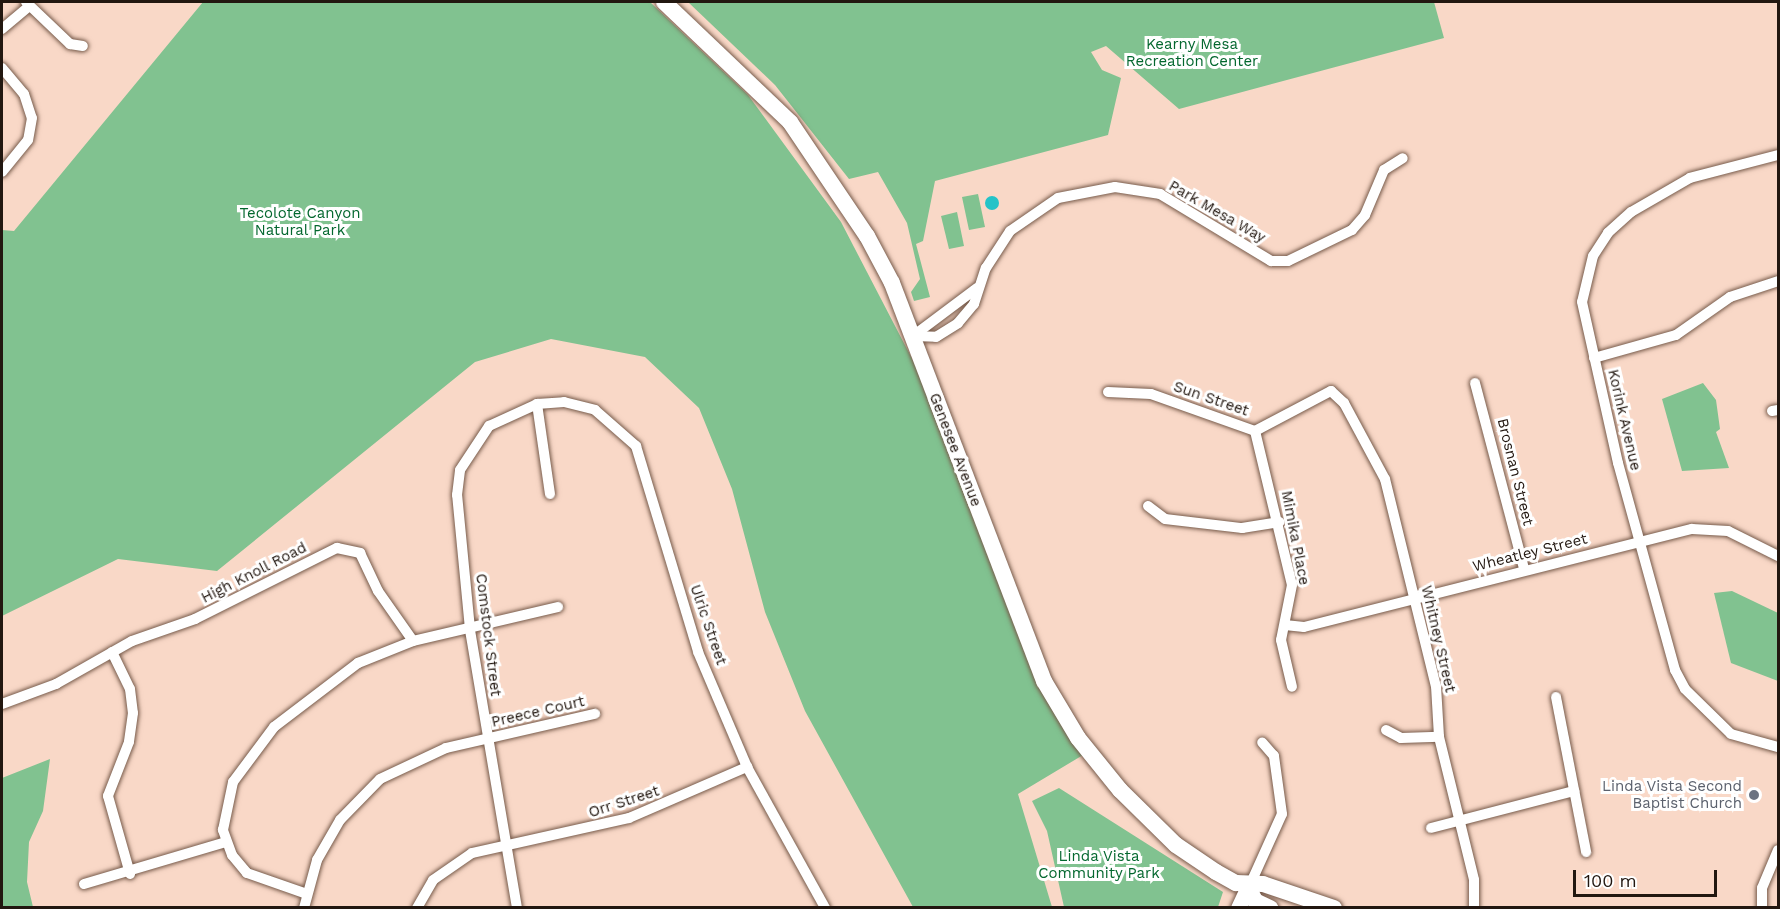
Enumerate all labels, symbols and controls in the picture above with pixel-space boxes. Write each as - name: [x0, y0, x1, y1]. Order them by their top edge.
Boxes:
- park label: Kearny Mesa Recreation Center: [1126, 35, 1258, 70]
- street label: Park Mesa Way: [1165, 177, 1269, 247]
- park label: Tecolote Canyon Natural Park: [240, 204, 360, 239]
- street label: Korink Avenue: [1604, 367, 1644, 473]
- street label: Sun Street: [1171, 378, 1251, 420]
- street label: Genesee Avenue: [925, 390, 985, 510]
- street label: Brosnan Street: [1493, 417, 1537, 527]
- street label: Mimika Place: [1277, 489, 1313, 587]
- street label: Wheatley Street: [1471, 530, 1589, 576]
- street label: High Knoll Road: [198, 539, 310, 607]
- street label: Comstock Street: [472, 572, 504, 698]
- street label: Ulric Street: [686, 582, 730, 668]
- street label: Whitney Street: [1417, 584, 1459, 694]
- street label: Preece Court: [490, 693, 586, 731]
- place label: Linda Vista Second Baptist Church: [1601, 777, 1742, 812]
- street label: Orr Street: [586, 782, 662, 822]
- marker: Linda Vista Second Baptist Church: [1747, 788, 1761, 802]
- park label: Linda Vista Community Park: [1038, 847, 1160, 882]
- scale bar: [1576, 858, 1720, 896]
- text: 100 m: [1584, 870, 1637, 891]

